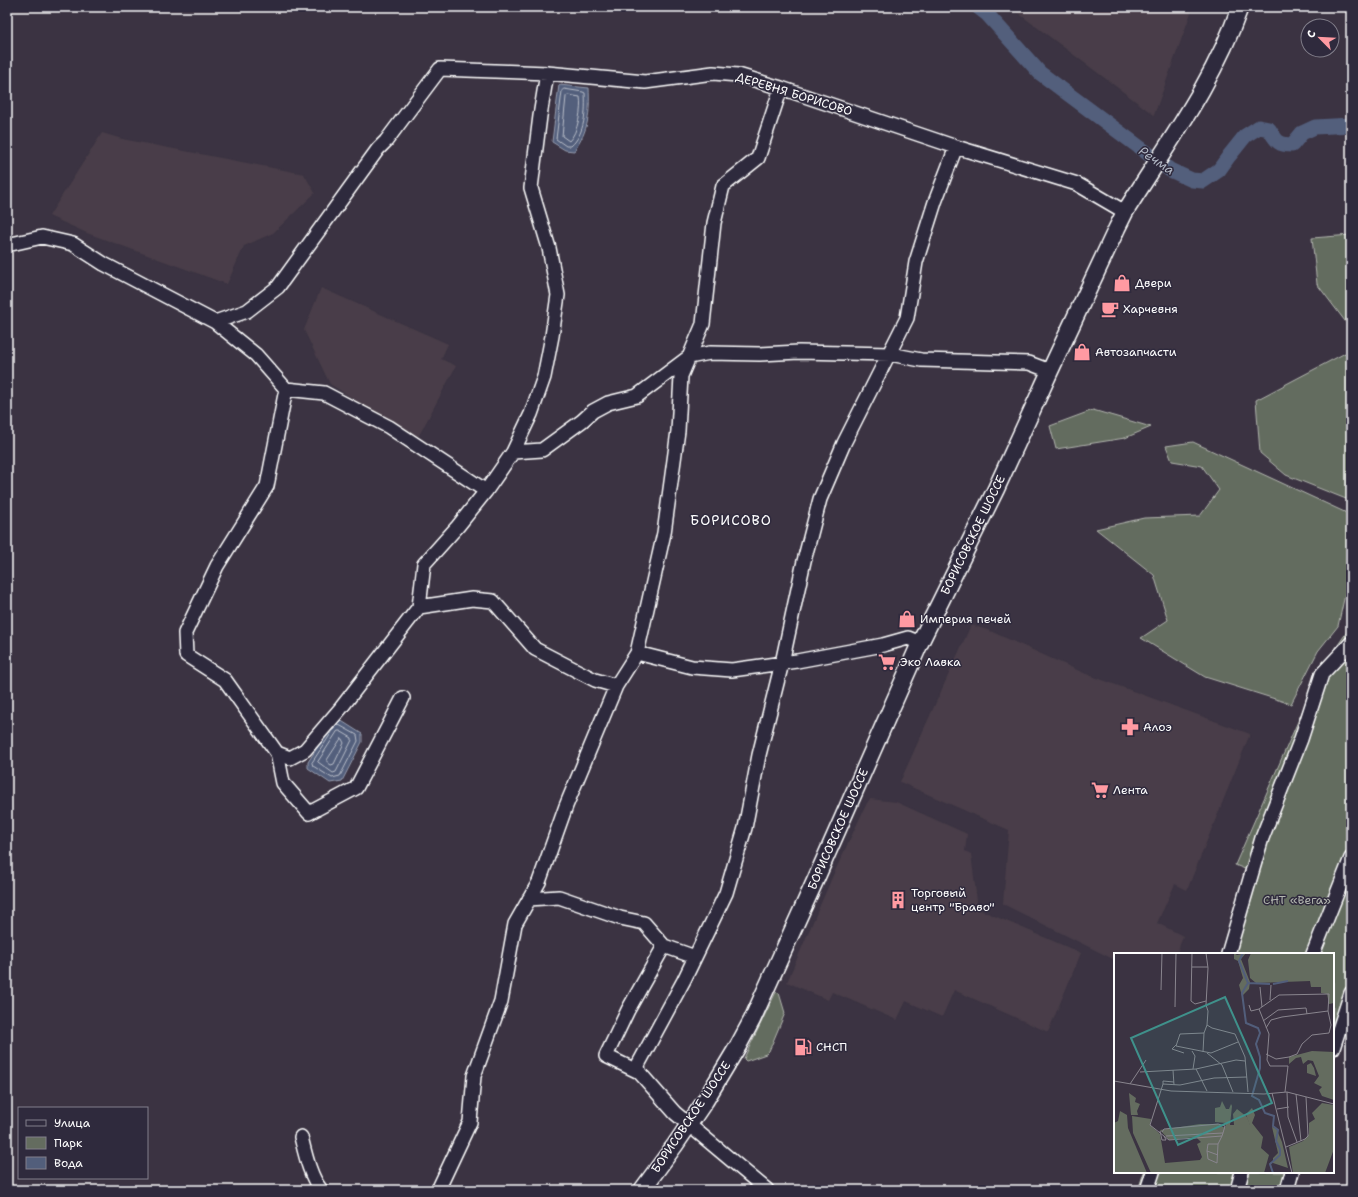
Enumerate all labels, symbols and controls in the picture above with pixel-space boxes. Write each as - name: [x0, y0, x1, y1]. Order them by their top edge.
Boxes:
- north arrow: [1300, 18, 1340, 58]
- text: С: [1303, 28, 1320, 40]
- street label: ДЕРЕВНЯ БОРИСОВО: [734, 69, 854, 119]
- water label: Речма: [1135, 142, 1178, 179]
- shop icon: Двери: [1112, 273, 1132, 293]
- place label: Двери: [1135, 275, 1172, 291]
- cafe icon: Харчевня: [1100, 299, 1120, 319]
- place label: Харчевня: [1123, 301, 1178, 317]
- shop icon: Автозапчасти: [1072, 342, 1092, 362]
- place label: Автозапчасти: [1095, 344, 1177, 360]
- street label: БОРИСОВСКОЕ ШОССЕ: [937, 472, 1009, 598]
- district label: БОРИСОВО: [690, 511, 772, 529]
- shop icon: Империя печей: [897, 609, 917, 629]
- place label: Империя печей: [920, 611, 1011, 627]
- supermarket icon: Эко Лавка: [877, 652, 897, 672]
- place label: Эко Лавка: [900, 654, 961, 670]
- pharmacy icon: Алоэ: [1120, 717, 1140, 737]
- place label: Алоэ: [1143, 719, 1172, 735]
- street label: БОРИСОВСКОЕ ШОССЕ: [804, 766, 872, 892]
- supermarket icon: Лента: [1090, 780, 1110, 800]
- place label: Лента: [1113, 782, 1148, 798]
- place label: Торговый центр "Браво": [911, 885, 995, 915]
- building icon: Торговый центр "Браво": [888, 890, 908, 910]
- park label: СНТ «Вега»: [1263, 892, 1331, 908]
- inset map: [1114, 953, 1334, 1173]
- fuel station icon: СНСП: [793, 1037, 813, 1057]
- place label: СНСП: [816, 1039, 847, 1055]
- street label: БОРИСОВСКОЕ ШОССЕ: [648, 1058, 734, 1176]
- legend: [18, 1107, 148, 1179]
- text: Улица: [54, 1115, 91, 1131]
- text: Парк: [54, 1135, 83, 1151]
- text: Вода: [54, 1155, 83, 1171]

